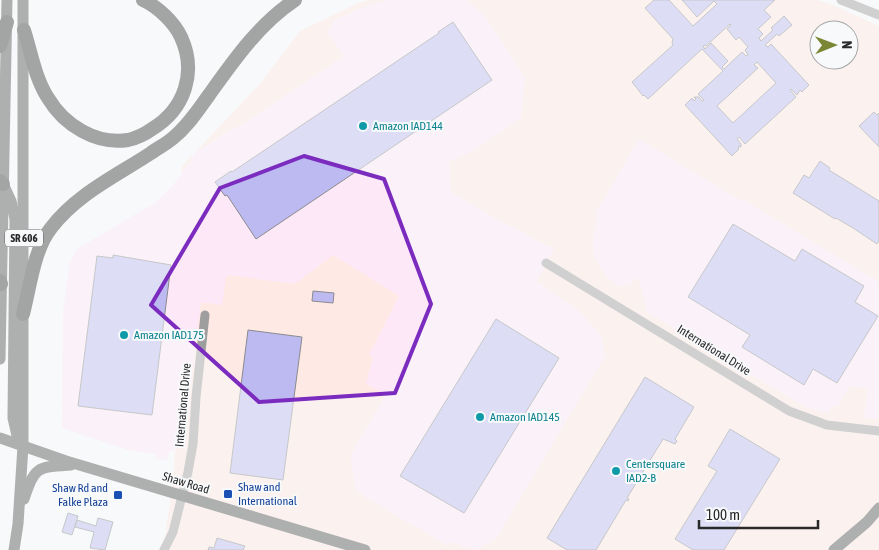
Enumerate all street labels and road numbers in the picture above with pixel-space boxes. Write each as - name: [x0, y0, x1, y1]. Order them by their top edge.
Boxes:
- road number: SR 606: [5, 230, 43, 247]
- street label: International Drive: [675, 322, 753, 378]
- street label: International Drive: [172, 363, 194, 447]
- street label: Shaw Road: [161, 469, 211, 497]

